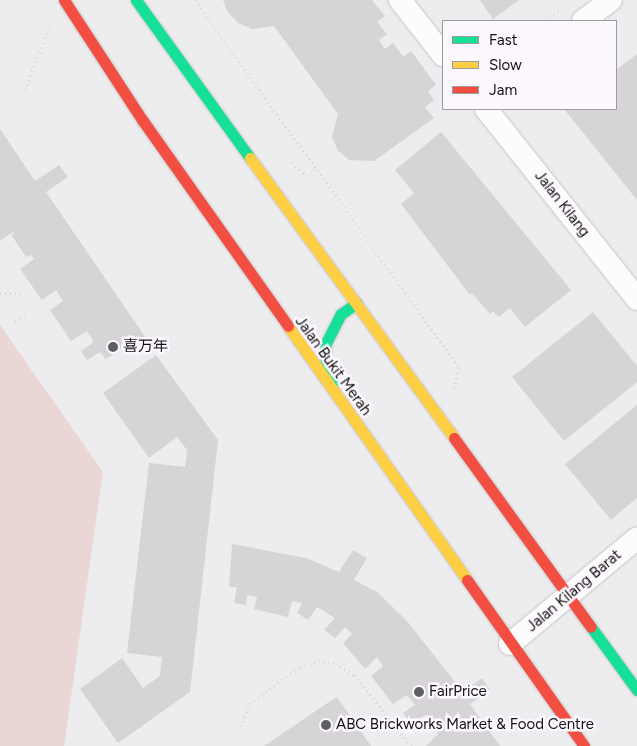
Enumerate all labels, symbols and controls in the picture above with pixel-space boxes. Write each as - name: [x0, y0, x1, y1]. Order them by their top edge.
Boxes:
- legend: [442, 20, 617, 110]
- text: Fast: [489, 31, 517, 49]
- text: Slow: [489, 56, 522, 74]
- text: Jam: [489, 81, 517, 99]
- street label: Jalan Kilang: [531, 167, 593, 241]
- street label: Jalan Bukit Merah: [291, 313, 375, 419]
- place label: 喜万年: [123, 338, 168, 356]
- marker: 喜万年: [107, 341, 119, 353]
- street label: Jalan Kilang Barat: [523, 546, 625, 636]
- place label: FairPrice: [429, 683, 487, 701]
- marker: FairPrice: [413, 686, 425, 698]
- place label: ABC Brickworks Market & Food Centre: [336, 716, 594, 734]
- marker: ABC Brickworks Market & Food Centre: [320, 719, 332, 731]

